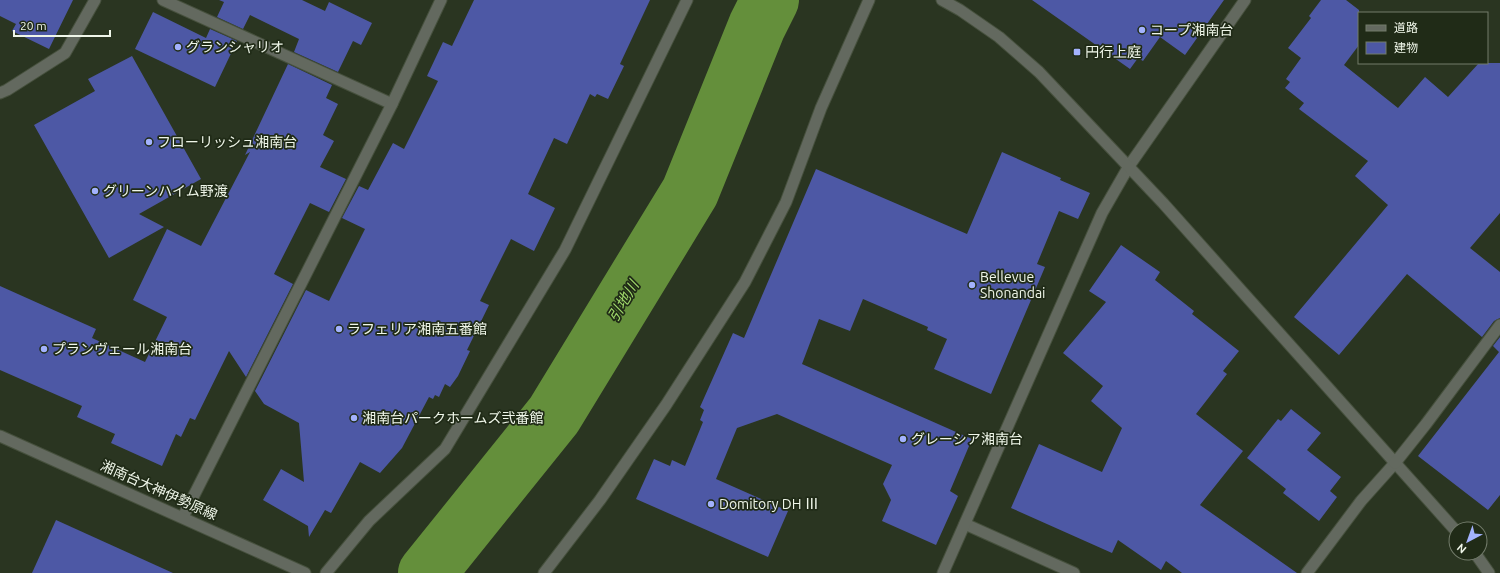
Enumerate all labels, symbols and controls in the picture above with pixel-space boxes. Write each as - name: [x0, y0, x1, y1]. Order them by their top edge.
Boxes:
- scale bar: [14, 12, 110, 38]
- legend: [1358, 12, 1488, 64]
- text: 20 m: [20, 19, 47, 32]
- text: 道路: [1394, 21, 1418, 34]
- place label: コープ湘南台: [1150, 22, 1233, 38]
- marker: コープ湘南台: [1137, 25, 1147, 35]
- place label: グランシャリオ: [186, 39, 284, 55]
- text: 建物: [1394, 41, 1418, 54]
- marker: グランシャリオ: [173, 42, 183, 52]
- place label: 円行上庭: [1085, 44, 1141, 60]
- marker: 円行上庭: [1072, 47, 1082, 57]
- place label: フローリッシュ湘南台: [157, 134, 297, 150]
- marker: フローリッシュ湘南台: [144, 137, 154, 147]
- place label: グリーンハイム野渡: [103, 183, 228, 199]
- marker: グリーンハイム野渡: [90, 186, 100, 196]
- place label: Bellevue Shonandai: [980, 269, 1046, 301]
- water label: 引地川: [604, 276, 643, 325]
- marker: Bellevue Shonandai: [967, 280, 977, 290]
- place label: ラフェリア湘南五番館: [347, 321, 487, 337]
- marker: ラフェリア湘南五番館: [334, 324, 344, 334]
- place label: プランヴェール湘南台: [52, 341, 192, 357]
- marker: プランヴェール湘南台: [39, 344, 49, 354]
- place label: 湘南台パークホームズ弐番館: [362, 410, 544, 426]
- marker: 湘南台パークホームズ弐番館: [349, 413, 359, 423]
- place label: グレーシア湘南台: [911, 431, 1023, 447]
- marker: グレーシア湘南台: [898, 434, 908, 444]
- street label: 湘南台大神伊勢原線: [98, 457, 220, 523]
- place label: Domitory DH Ⅲ: [719, 496, 819, 512]
- marker: Domitory DH Ⅲ: [706, 499, 716, 509]
- north arrow: [1448, 521, 1488, 561]
- text: N: [1454, 541, 1468, 556]

